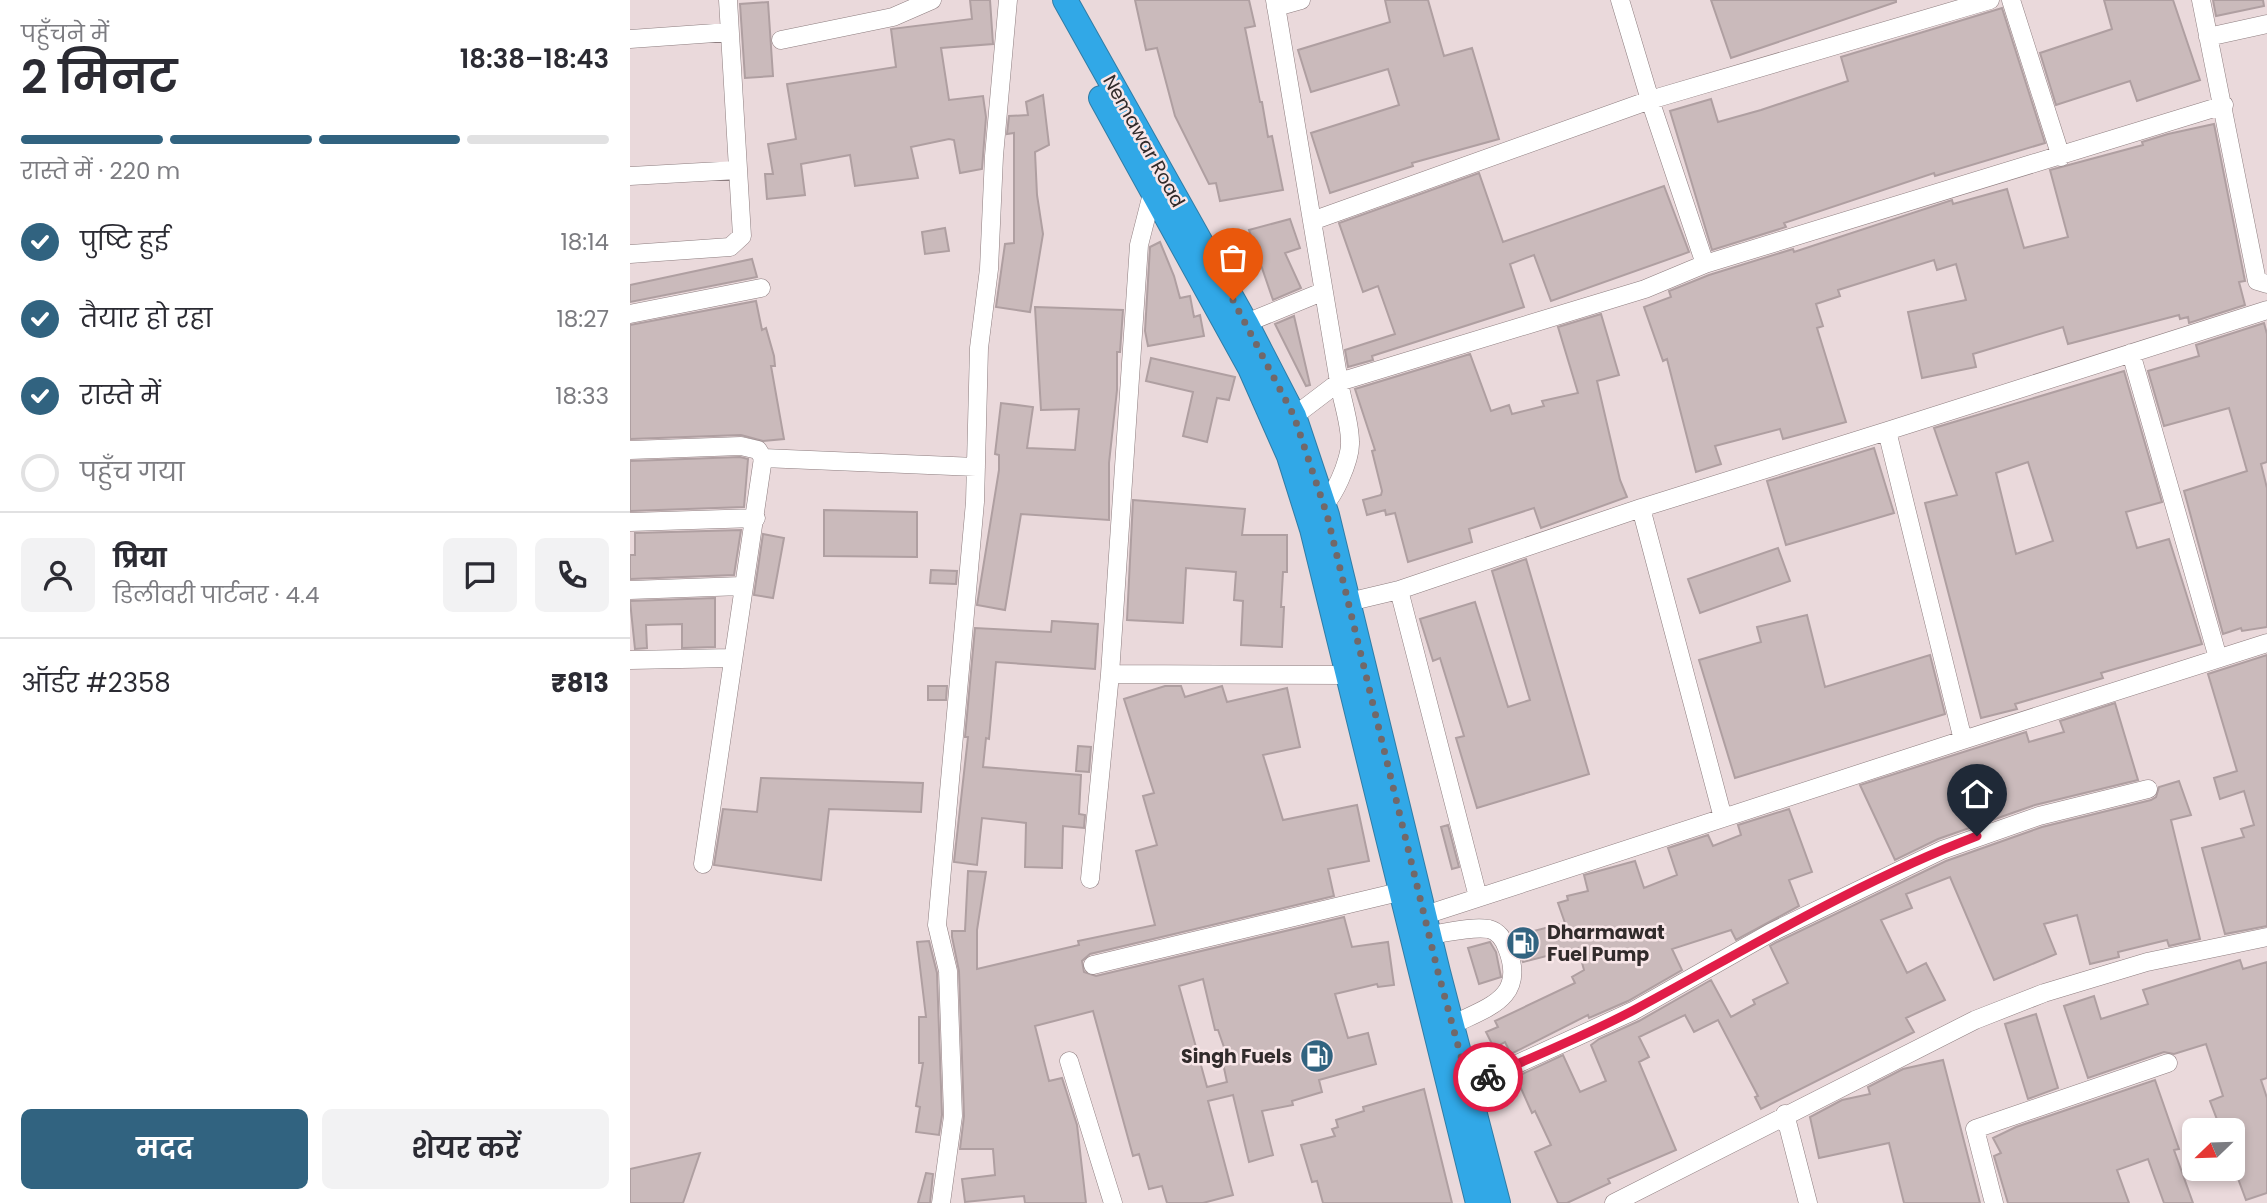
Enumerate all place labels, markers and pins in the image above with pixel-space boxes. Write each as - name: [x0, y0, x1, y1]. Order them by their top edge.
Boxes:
- pin: [1203, 228, 1263, 300]
- pin: [1947, 764, 2007, 836]
- place label: Dharmawat Fuel Pump: [1547, 919, 1665, 968]
- fuel station icon: Dharmawat Fuel Pump: [1504, 924, 1542, 962]
- fuel station icon: Singh Fuels: [1298, 1037, 1336, 1075]
- place label: Singh Fuels: [1181, 1043, 1292, 1070]

